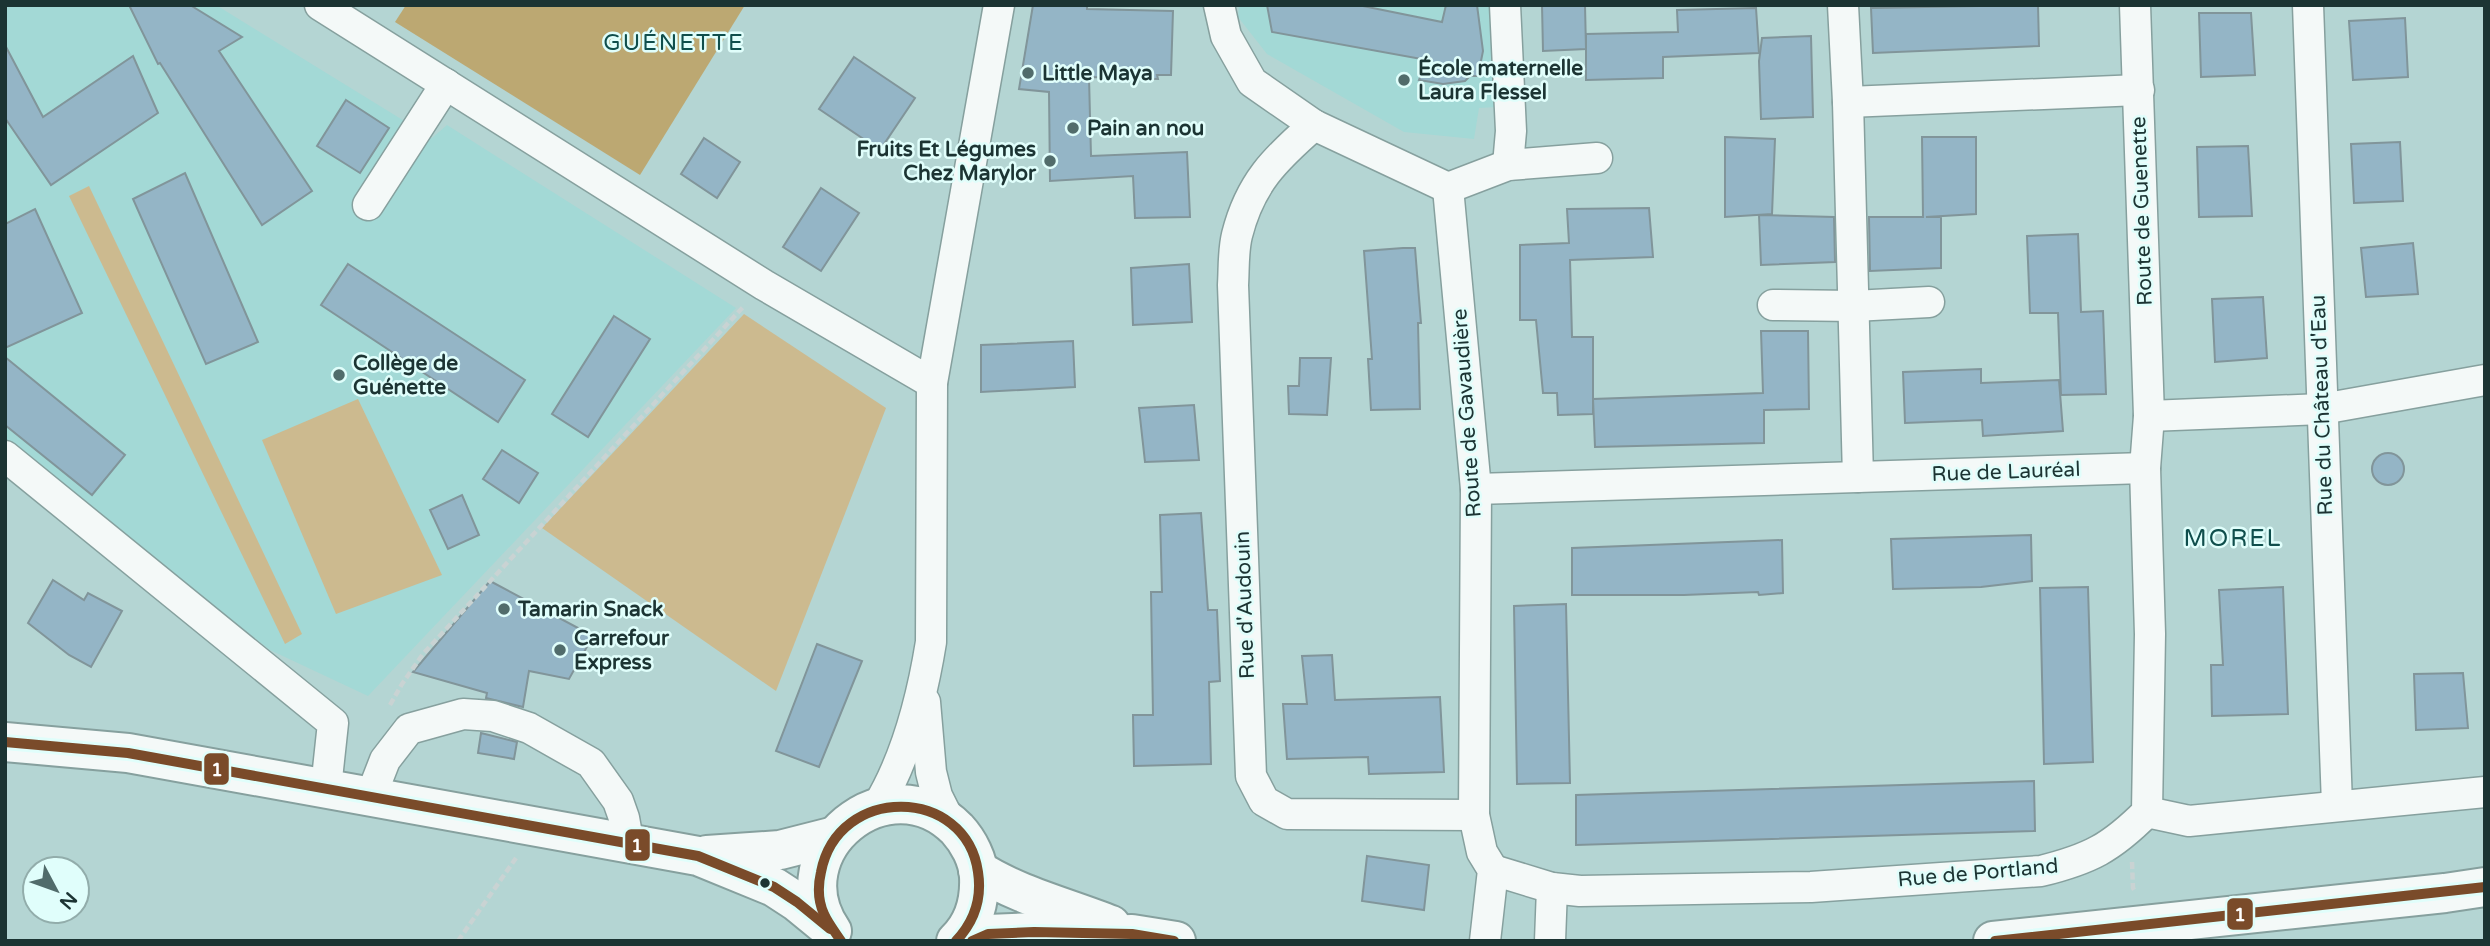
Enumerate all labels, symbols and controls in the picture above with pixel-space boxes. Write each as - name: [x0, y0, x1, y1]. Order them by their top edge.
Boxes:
- district label: GUÉNETTE: [603, 29, 745, 57]
- place label: École maternelle Laura Flessel: [1418, 55, 1583, 105]
- place label: Little Maya: [1042, 61, 1153, 86]
- marker: Little Maya: [1020, 65, 1036, 81]
- marker: École maternelle Laura Flessel: [1396, 72, 1412, 88]
- place label: Pain an nou: [1087, 116, 1204, 141]
- street label: Route de Guenette: [2126, 116, 2158, 306]
- marker: Pain an nou: [1065, 120, 1081, 136]
- place label: Fruits Et Légumes Chez Marylor: [856, 137, 1037, 186]
- marker: Fruits Et Légumes Chez Marylor: [1042, 153, 1058, 169]
- street label: Rue du Château d'Eau: [2306, 294, 2338, 516]
- street label: Route de Gavaudière: [1447, 308, 1487, 518]
- place label: Collège de Guénette: [353, 351, 458, 400]
- marker: Collège de Guénette: [331, 367, 347, 383]
- street label: Rue de Lauréal: [1931, 457, 2081, 487]
- district label: MOREL: [2184, 524, 2282, 553]
- street label: Rue d'Audouin: [1230, 531, 1260, 679]
- place label: Tamarin Snack: [517, 597, 664, 622]
- marker: Tamarin Snack: [496, 601, 512, 617]
- place label: Carrefour Express: [574, 626, 670, 675]
- marker: Carrefour Express: [552, 642, 568, 658]
- line badge: 1: [203, 752, 230, 786]
- text: 1: [211, 759, 223, 781]
- line badge: 1: [624, 828, 651, 862]
- text: 1: [631, 835, 643, 857]
- street label: Rue de Portland: [1897, 854, 2059, 892]
- north arrow: [21, 855, 91, 925]
- unlabelled marker: [758, 876, 772, 890]
- text: N: [55, 888, 81, 913]
- line badge: 1: [2226, 897, 2254, 931]
- text: 1: [2234, 904, 2246, 926]

